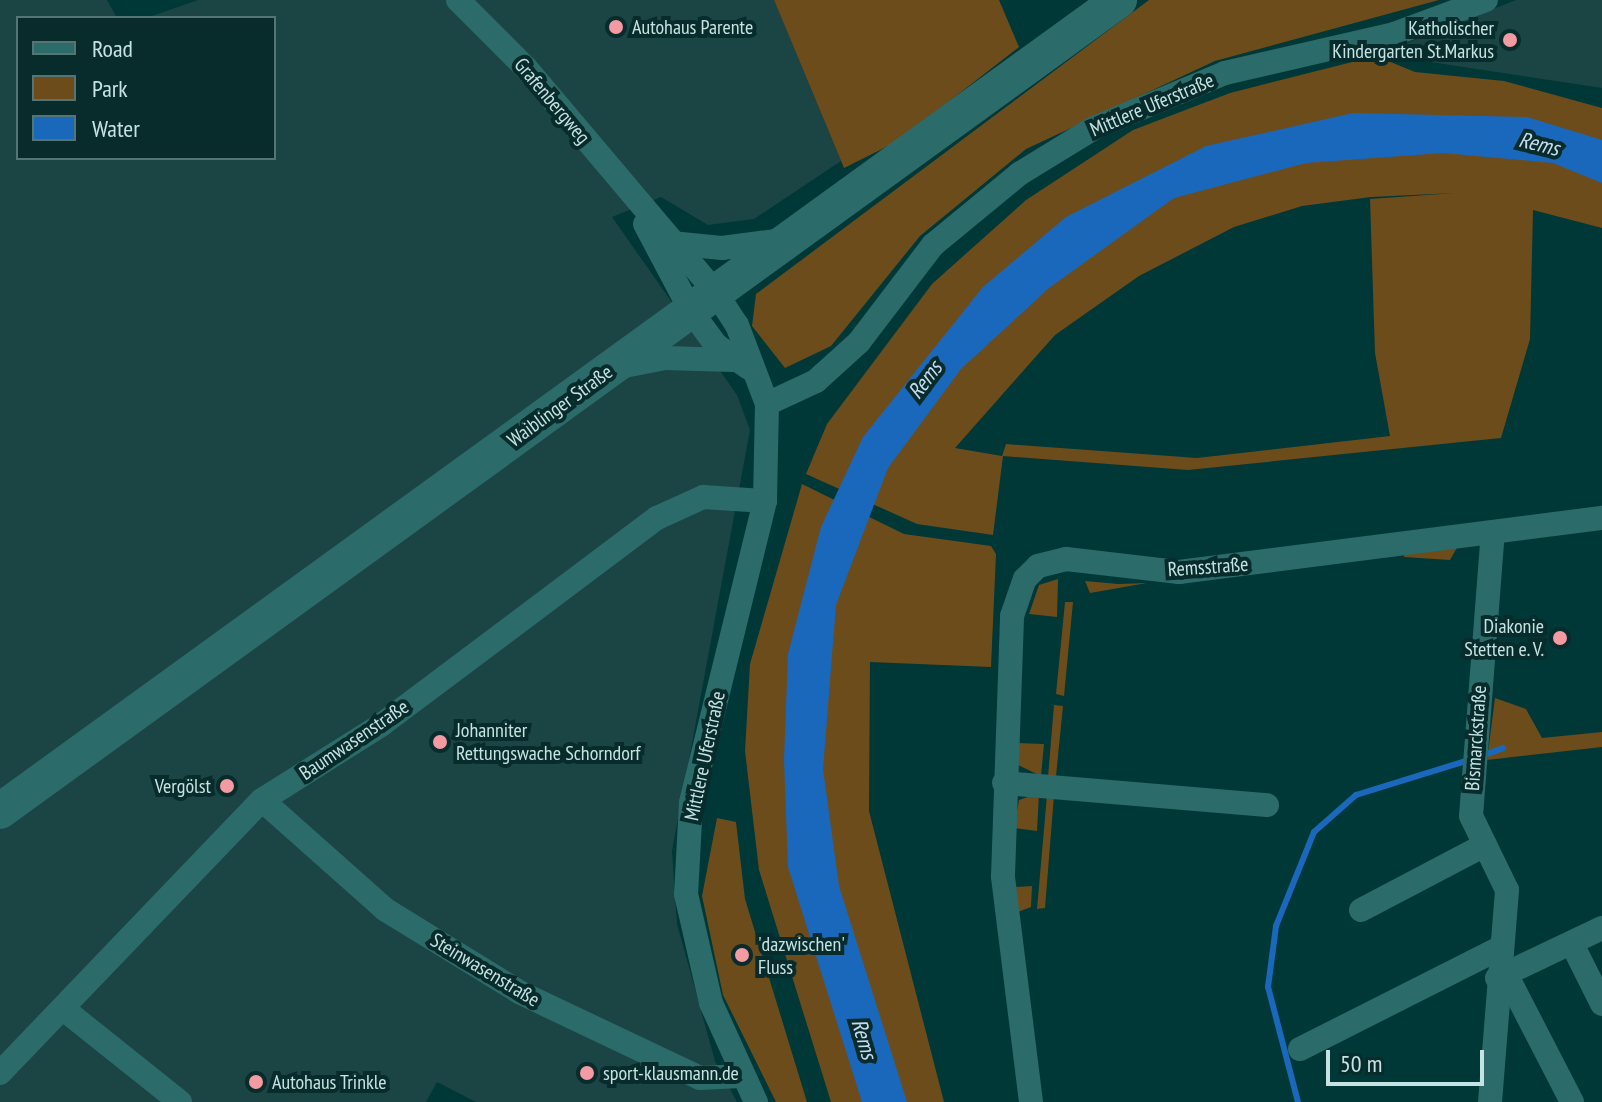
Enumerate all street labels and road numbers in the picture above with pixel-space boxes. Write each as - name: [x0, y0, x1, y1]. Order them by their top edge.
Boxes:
- street label: Grafenbergweg: [509, 53, 595, 149]
- street label: Mittlere Uferstraße: [1087, 68, 1217, 142]
- street label: Waiblinger Straße: [503, 360, 617, 452]
- street label: Remsstraße: [1167, 552, 1249, 582]
- street label: Bismarckstraße: [1460, 684, 1492, 792]
- street label: Mittlere Uferstraße: [680, 689, 730, 823]
- street label: Baumwasenstraße: [295, 695, 413, 785]
- street label: Steinwasenstraße: [426, 928, 544, 1012]

